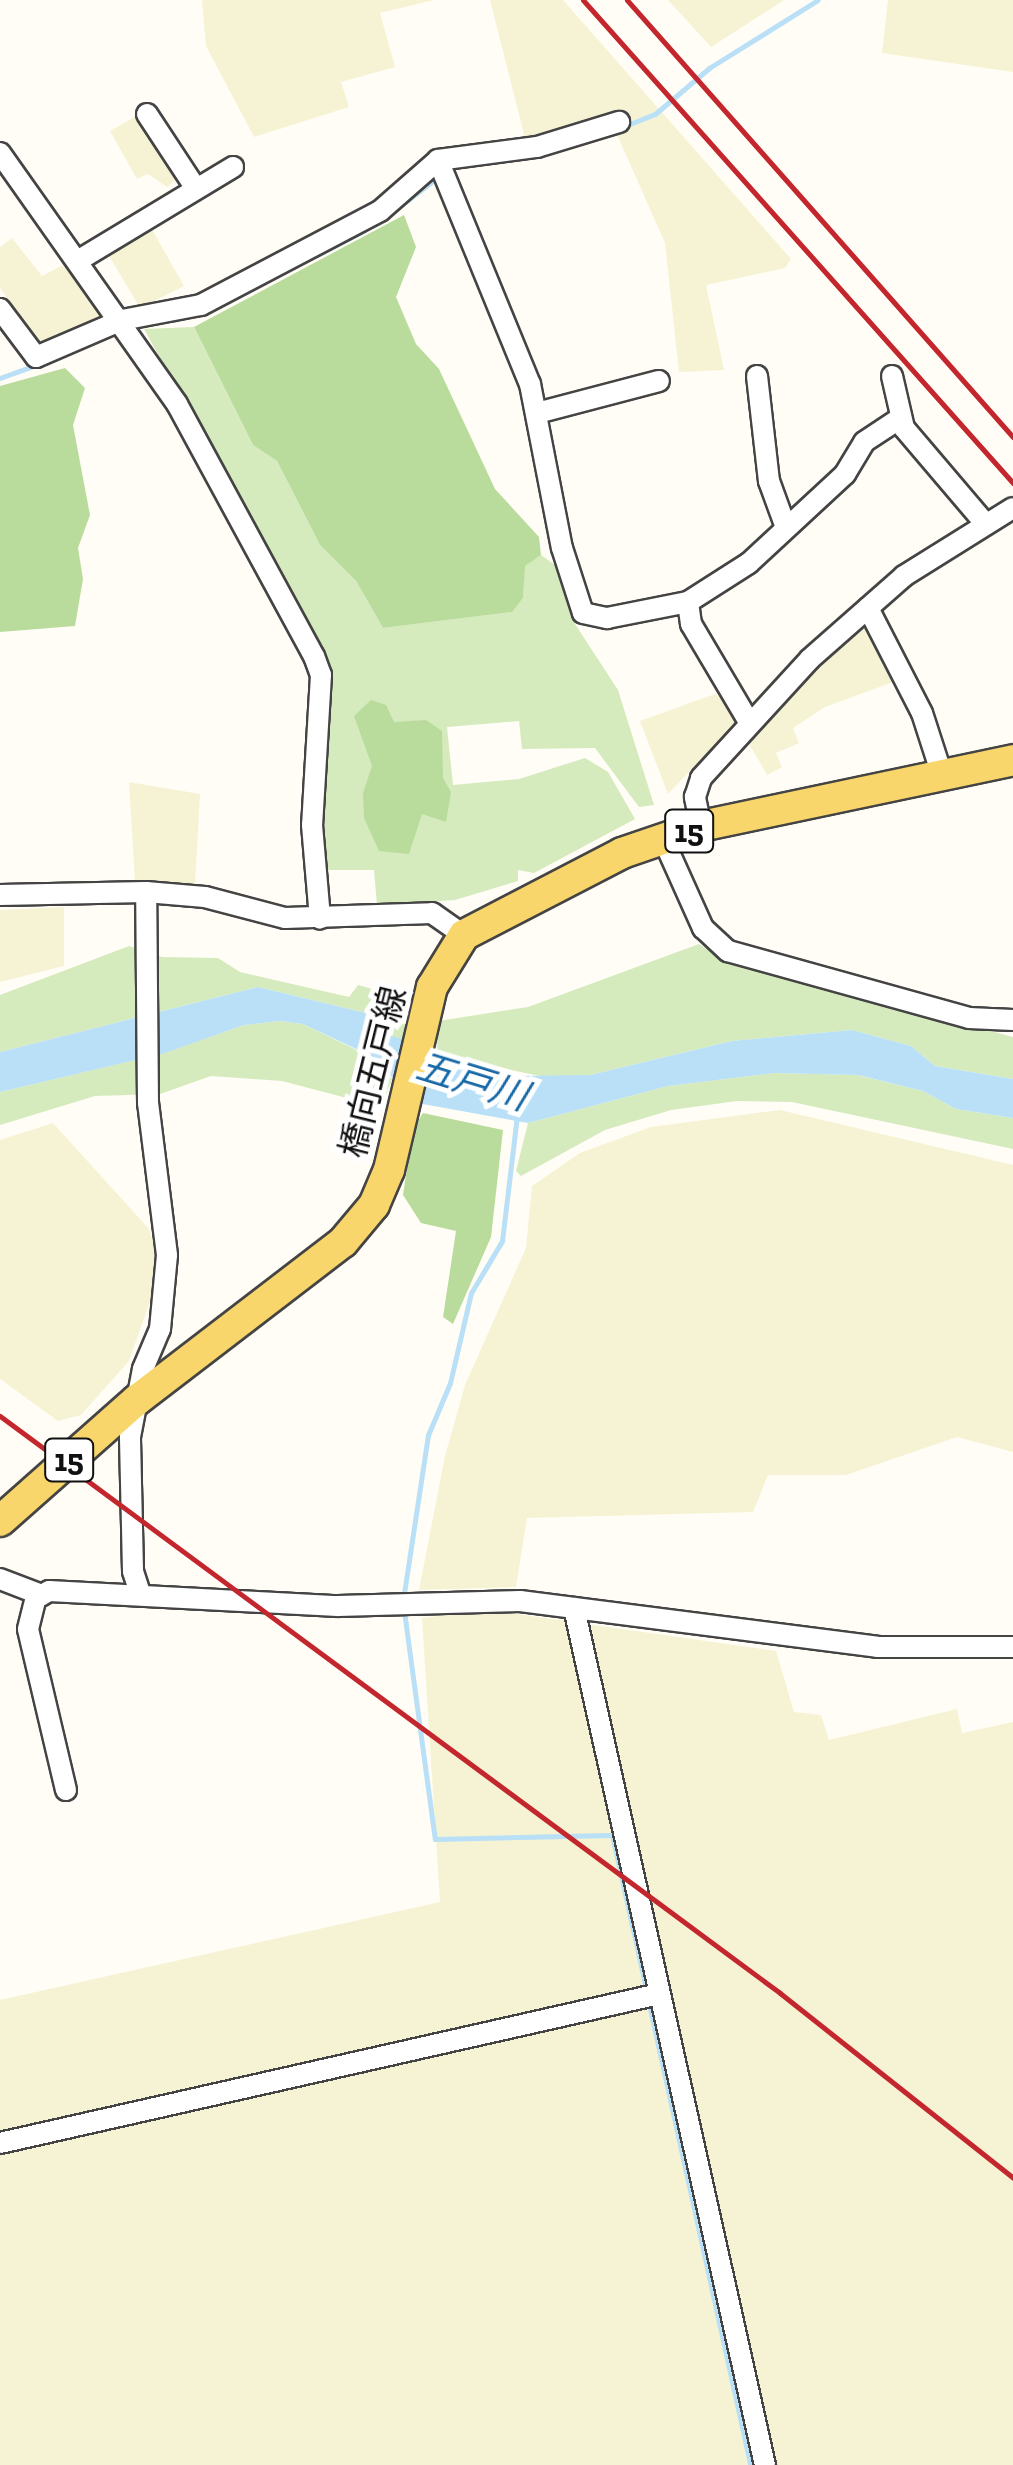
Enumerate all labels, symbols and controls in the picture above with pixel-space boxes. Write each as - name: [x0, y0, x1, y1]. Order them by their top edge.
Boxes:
- road number: 15: [664, 804, 714, 858]
- street label: 橋向五戸線: [331, 982, 415, 1162]
- water label: 五戸川: [411, 1044, 533, 1120]
- road number: 15: [44, 1433, 94, 1487]

